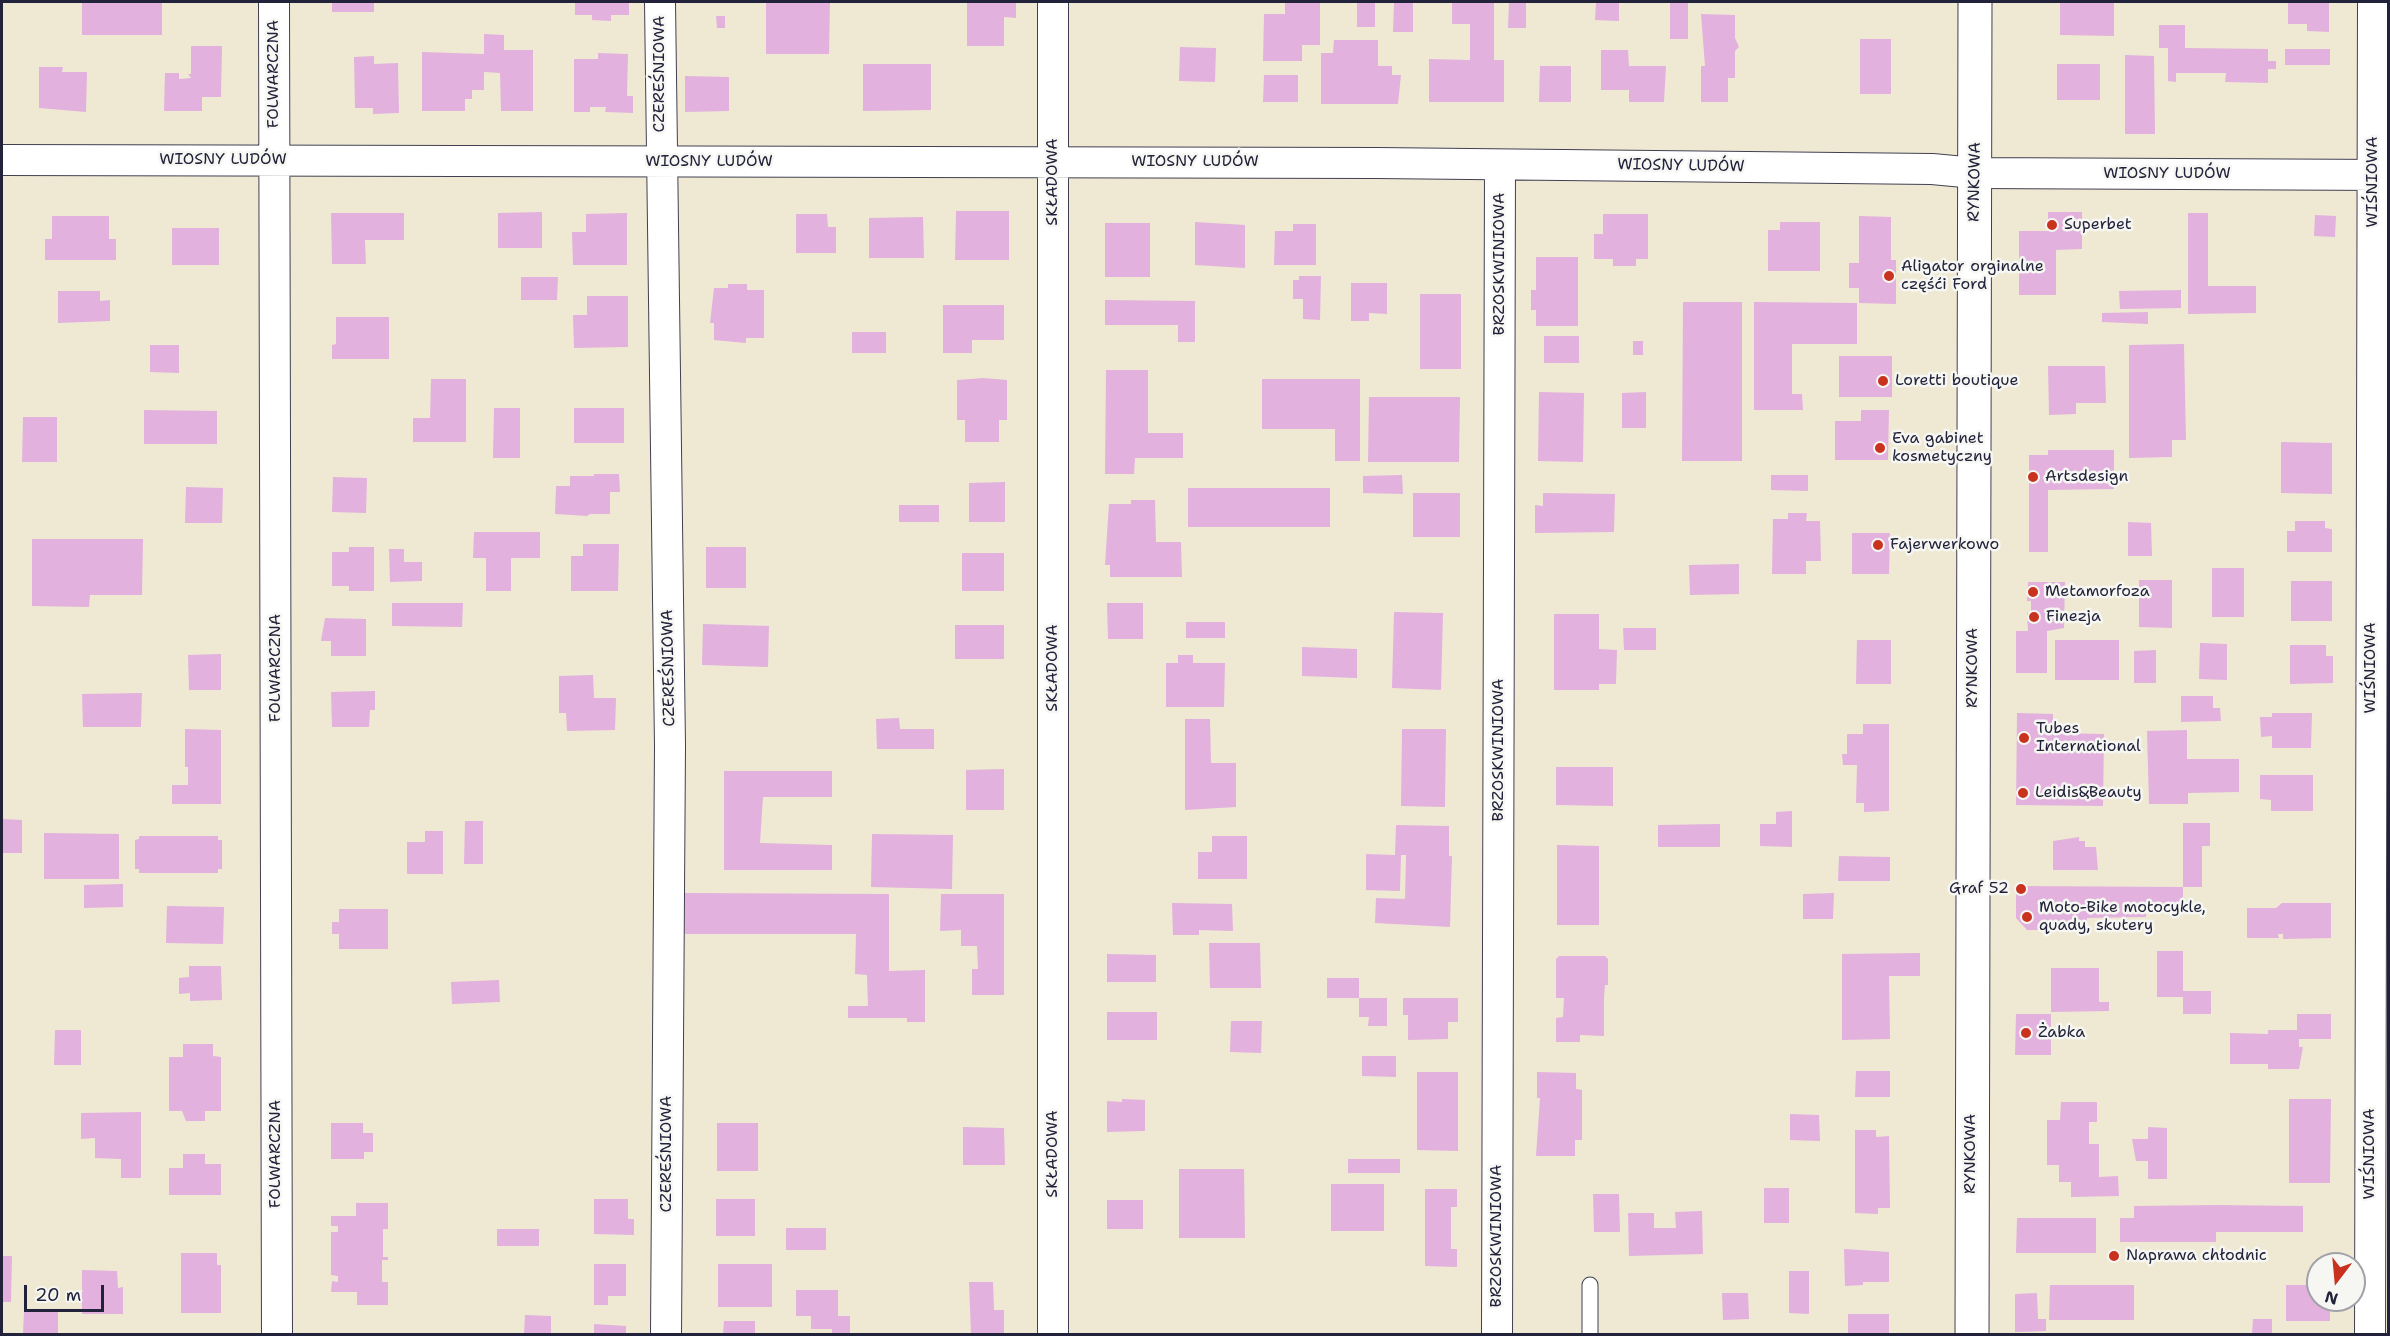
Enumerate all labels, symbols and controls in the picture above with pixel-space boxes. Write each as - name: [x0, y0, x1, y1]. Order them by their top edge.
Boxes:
- street label: CZEREŚNIOWA: [650, 16, 670, 132]
- street label: FOLWARCZNA: [264, 20, 284, 128]
- street label: WIŚNIOWA: [2363, 136, 2383, 228]
- street label: SKŁADOWA: [1043, 138, 1063, 226]
- street label: RYNKOWA: [1965, 142, 1985, 222]
- street label: WIOSNY LUDÓW: [159, 150, 287, 170]
- street label: WIOSNY LUDÓW: [645, 152, 773, 172]
- street label: WIOSNY LUDÓW: [1131, 152, 1259, 172]
- street label: WIOSNY LUDÓW: [1617, 155, 1745, 177]
- street label: WIOSNY LUDÓW: [2103, 164, 2231, 184]
- street label: BRZOSKWINIOWA: [1490, 193, 1510, 335]
- place label: Superbet: [2064, 215, 2132, 235]
- marker: Superbet: [2045, 218, 2059, 232]
- place label: Aligator orginalne częśći Ford: [1901, 257, 2044, 295]
- marker: Aligator orginalne częśći Ford: [1882, 269, 1896, 283]
- place label: Loretti boutique: [1895, 371, 2018, 391]
- marker: Loretti boutique: [1876, 374, 1890, 388]
- place label: Eva gabinet kosmetyczny: [1892, 429, 1992, 467]
- marker: Eva gabinet kosmetyczny: [1873, 441, 1887, 455]
- place label: Artsdesign: [2045, 467, 2128, 487]
- marker: Artsdesign: [2026, 470, 2040, 484]
- place label: Fajerwerkowo: [1890, 535, 1999, 555]
- marker: Fajerwerkowo: [1871, 538, 1885, 552]
- place label: Metamorfoza: [2045, 582, 2150, 602]
- marker: Metamorfoza: [2026, 585, 2040, 599]
- place label: Finezja: [2046, 607, 2101, 627]
- street label: CZEREŚNIOWA: [658, 609, 680, 727]
- marker: Finezja: [2027, 610, 2041, 624]
- street label: FOLWARCZNA: [266, 614, 286, 722]
- street label: WIŚNIOWA: [2361, 622, 2381, 714]
- street label: SKŁADOWA: [1043, 624, 1063, 712]
- street label: RYNKOWA: [1963, 628, 1983, 708]
- street label: BRZOSKWINIOWA: [1489, 679, 1509, 821]
- place label: Tubes International: [2036, 719, 2141, 757]
- marker: Tubes International: [2017, 731, 2031, 745]
- place label: Leidis&Beauty: [2035, 783, 2142, 803]
- marker: Leidis&Beauty: [2016, 786, 2030, 800]
- place label: Graf 52: [1949, 879, 2009, 899]
- marker: Graf 52: [2014, 882, 2028, 896]
- place label: Moto-Bike motocykle, quady, skutery: [2039, 898, 2206, 936]
- marker: Moto-Bike motocykle, quady, skutery: [2020, 910, 2034, 924]
- place label: Żabka: [2038, 1023, 2085, 1043]
- marker: Żabka: [2019, 1026, 2033, 1040]
- street label: CZEREŚNIOWA: [657, 1096, 677, 1212]
- street label: FOLWARCZNA: [266, 1100, 286, 1208]
- street label: WIŚNIOWA: [2360, 1108, 2380, 1200]
- street label: SKŁADOWA: [1043, 1110, 1063, 1198]
- street label: RYNKOWA: [1961, 1114, 1981, 1194]
- street label: BRZOSKWINIOWA: [1487, 1165, 1507, 1307]
- place label: Naprawa chłodnic: [2126, 1246, 2267, 1266]
- marker: Naprawa chłodnic: [2107, 1249, 2121, 1263]
- north arrow: [2306, 1252, 2366, 1312]
- scale bar: [27, 1273, 106, 1311]
- text: 20 m: [35, 1283, 81, 1307]
- text: N: [2322, 1286, 2340, 1310]

